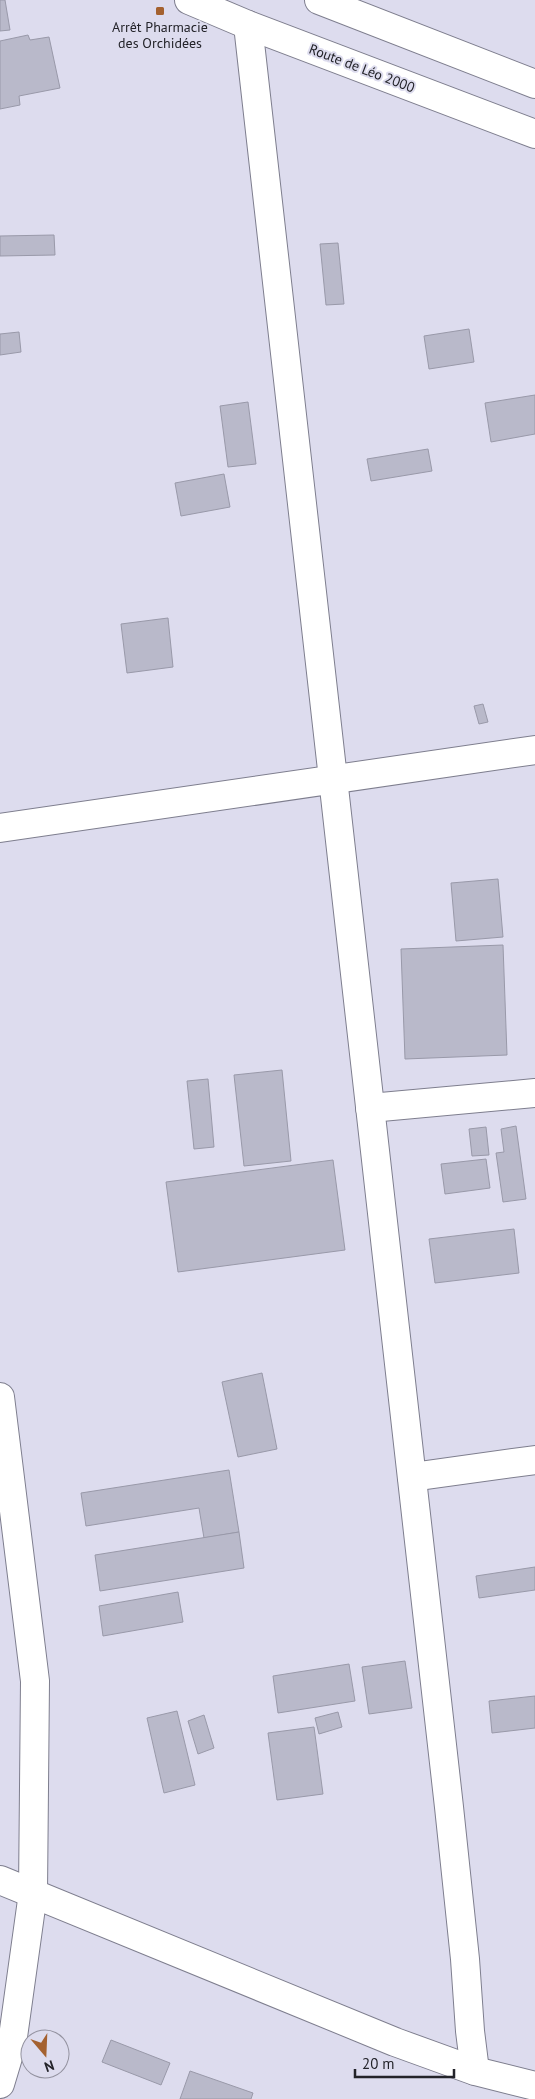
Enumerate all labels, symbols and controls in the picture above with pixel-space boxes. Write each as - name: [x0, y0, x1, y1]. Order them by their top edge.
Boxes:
- marker: Arrêt Pharmacie des Orchidées: [154, 5, 166, 17]
- place label: Arrêt Pharmacie des Orchidées: [112, 18, 208, 52]
- street label: Route de Léo 2000: [307, 40, 418, 97]
- north arrow: [20, 2029, 70, 2079]
- scale bar: [355, 2046, 454, 2078]
- text: 20 m: [362, 2054, 395, 2073]
- text: N: [42, 2056, 57, 2076]

